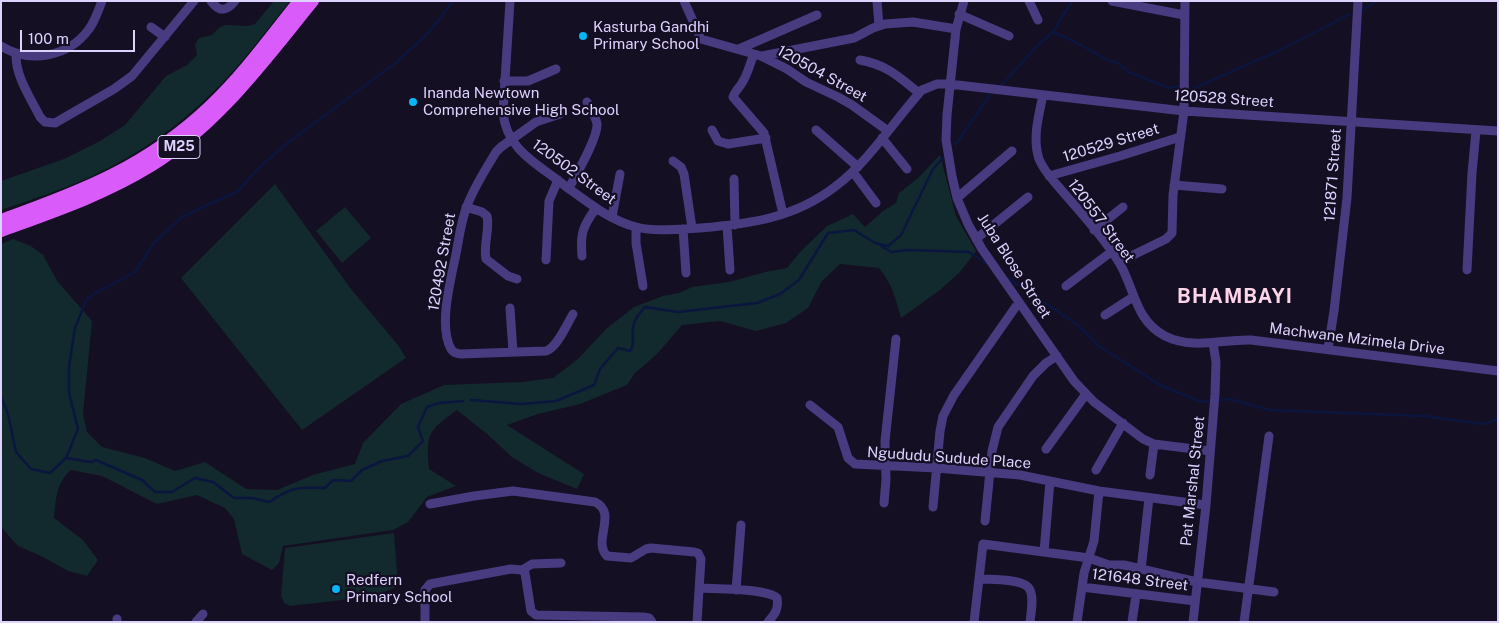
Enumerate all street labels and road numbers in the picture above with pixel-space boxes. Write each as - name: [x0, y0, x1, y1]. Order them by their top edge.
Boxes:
- street label: 120504 Street: [774, 42, 870, 106]
- street label: 120528 Street: [1174, 87, 1274, 111]
- street label: 120529 Street: [1061, 120, 1161, 166]
- street label: 121871 Street: [1321, 128, 1345, 222]
- road number: M25: [158, 136, 200, 158]
- street label: 120502 Street: [528, 136, 620, 208]
- street label: 120557 Street: [1064, 176, 1138, 266]
- street label: Juba Blose Street: [973, 210, 1055, 322]
- street label: 120492 Street: [425, 211, 459, 313]
- street label: Machwane Mzimela Drive: [1268, 319, 1446, 359]
- street label: Pat Marshal Street: [1177, 415, 1209, 547]
- street label: Ngududu Sudude Place: [866, 443, 1032, 473]
- street label: 121648 Street: [1091, 565, 1189, 595]

